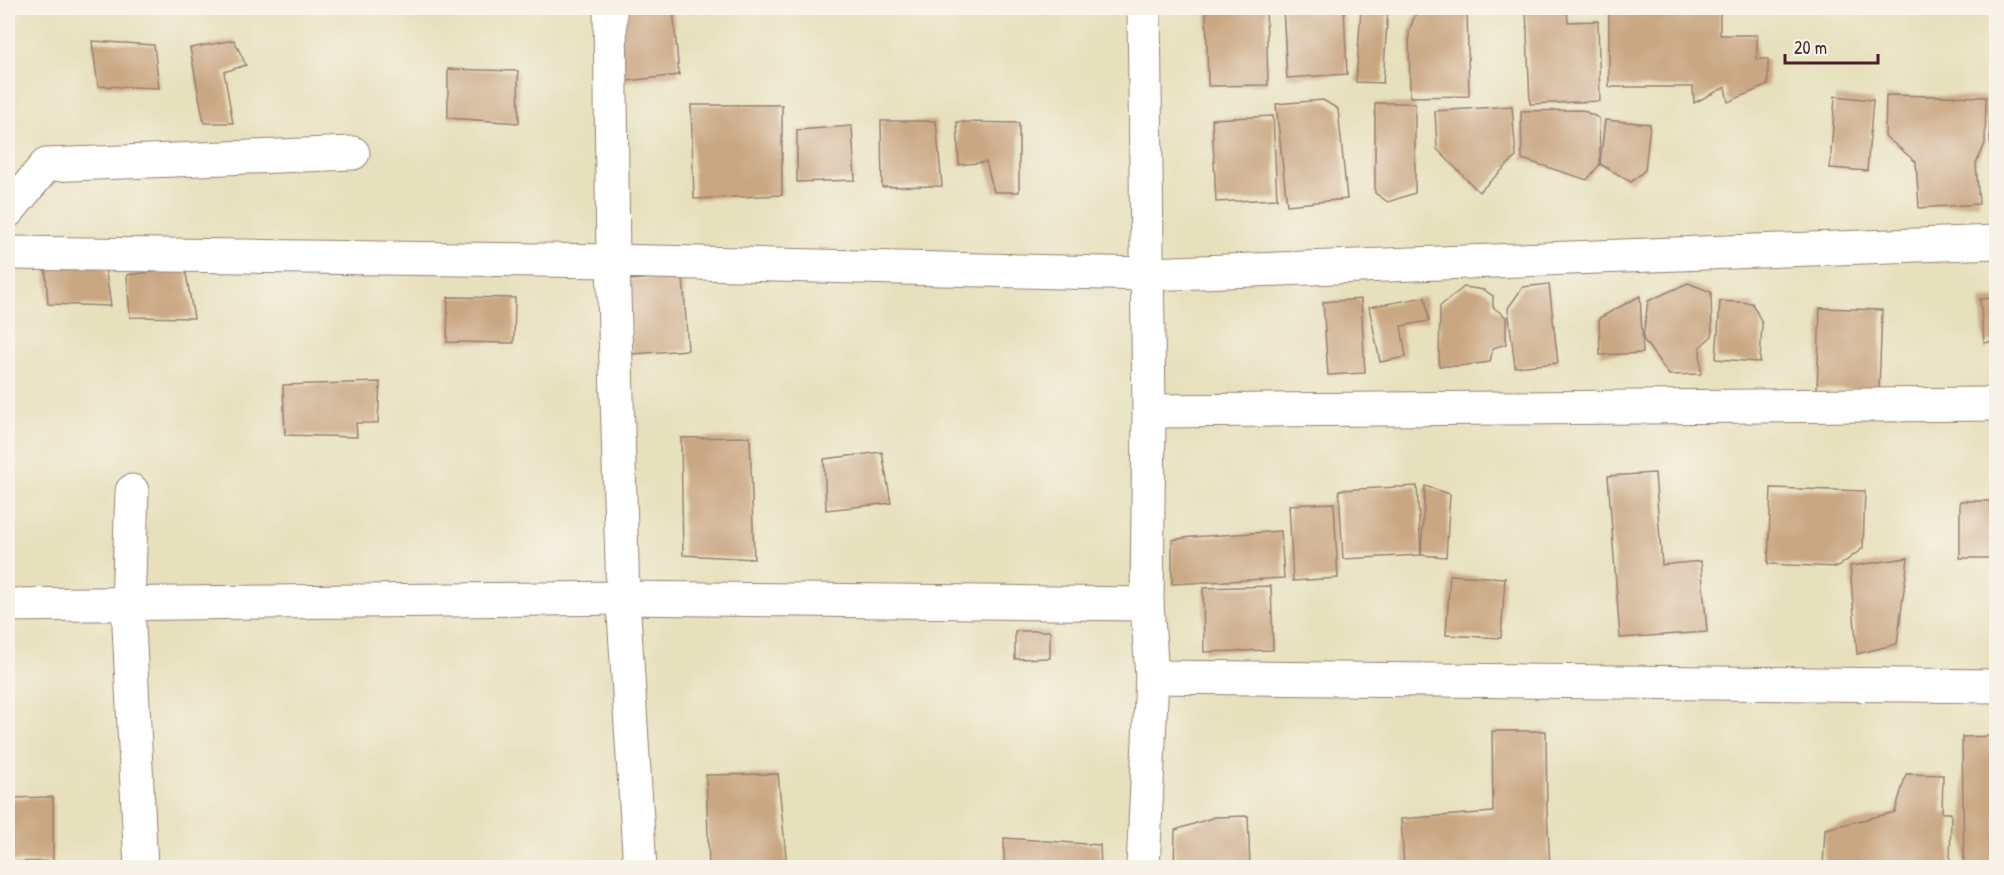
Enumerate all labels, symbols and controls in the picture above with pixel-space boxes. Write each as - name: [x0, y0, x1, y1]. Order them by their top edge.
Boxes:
- scale bar: [1785, 27, 1878, 65]
- text: 20 m: [1794, 35, 1827, 60]

